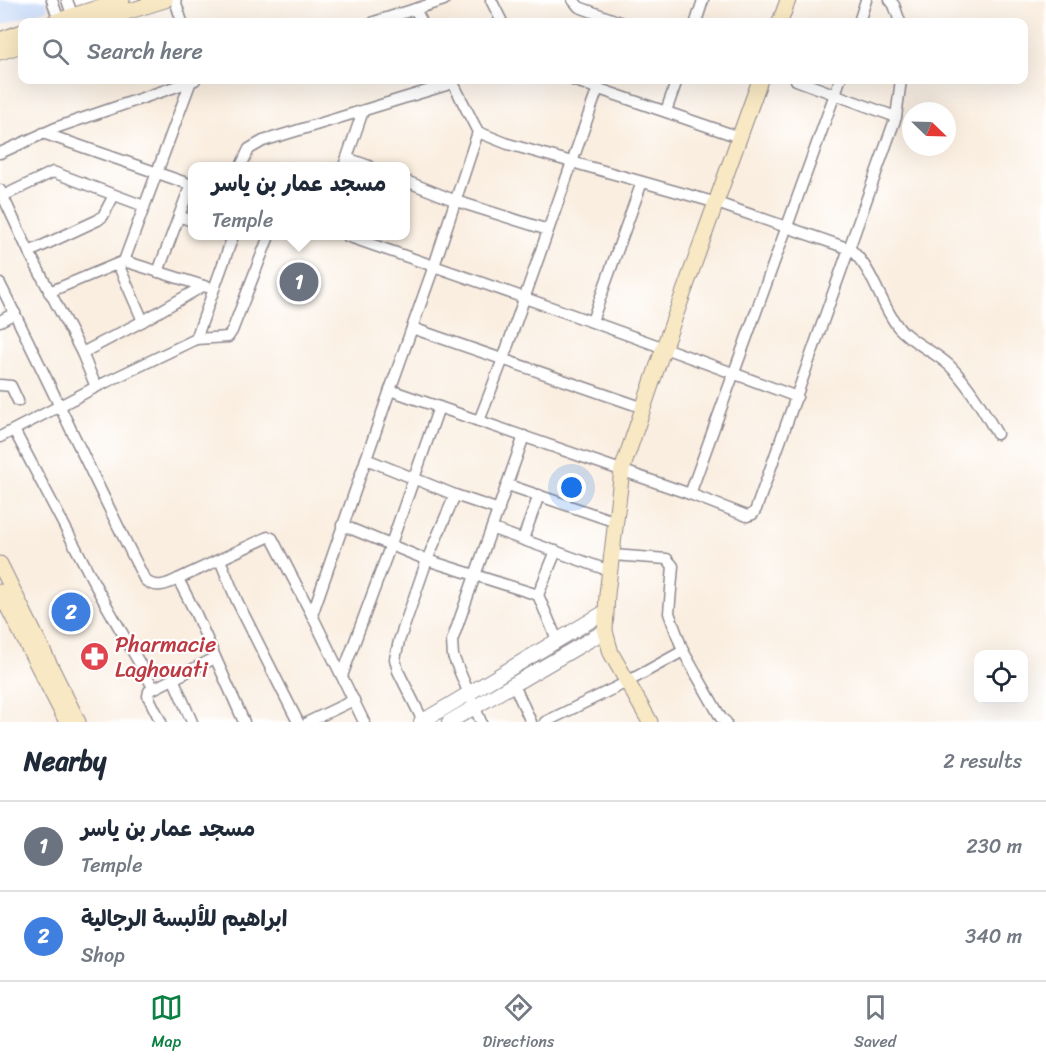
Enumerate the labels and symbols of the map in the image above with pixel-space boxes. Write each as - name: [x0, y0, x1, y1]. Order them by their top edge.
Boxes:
- north arrow: [902, 102, 956, 156]
- pin: 1: [280, 260, 318, 304]
- your location: [557, 473, 586, 502]
- pin: 2: [52, 590, 90, 634]
- place label: Pharmacie Laghouati: [115, 625, 216, 689]
- pharmacy icon: Pharmacie Laghouati: [78, 641, 110, 673]

